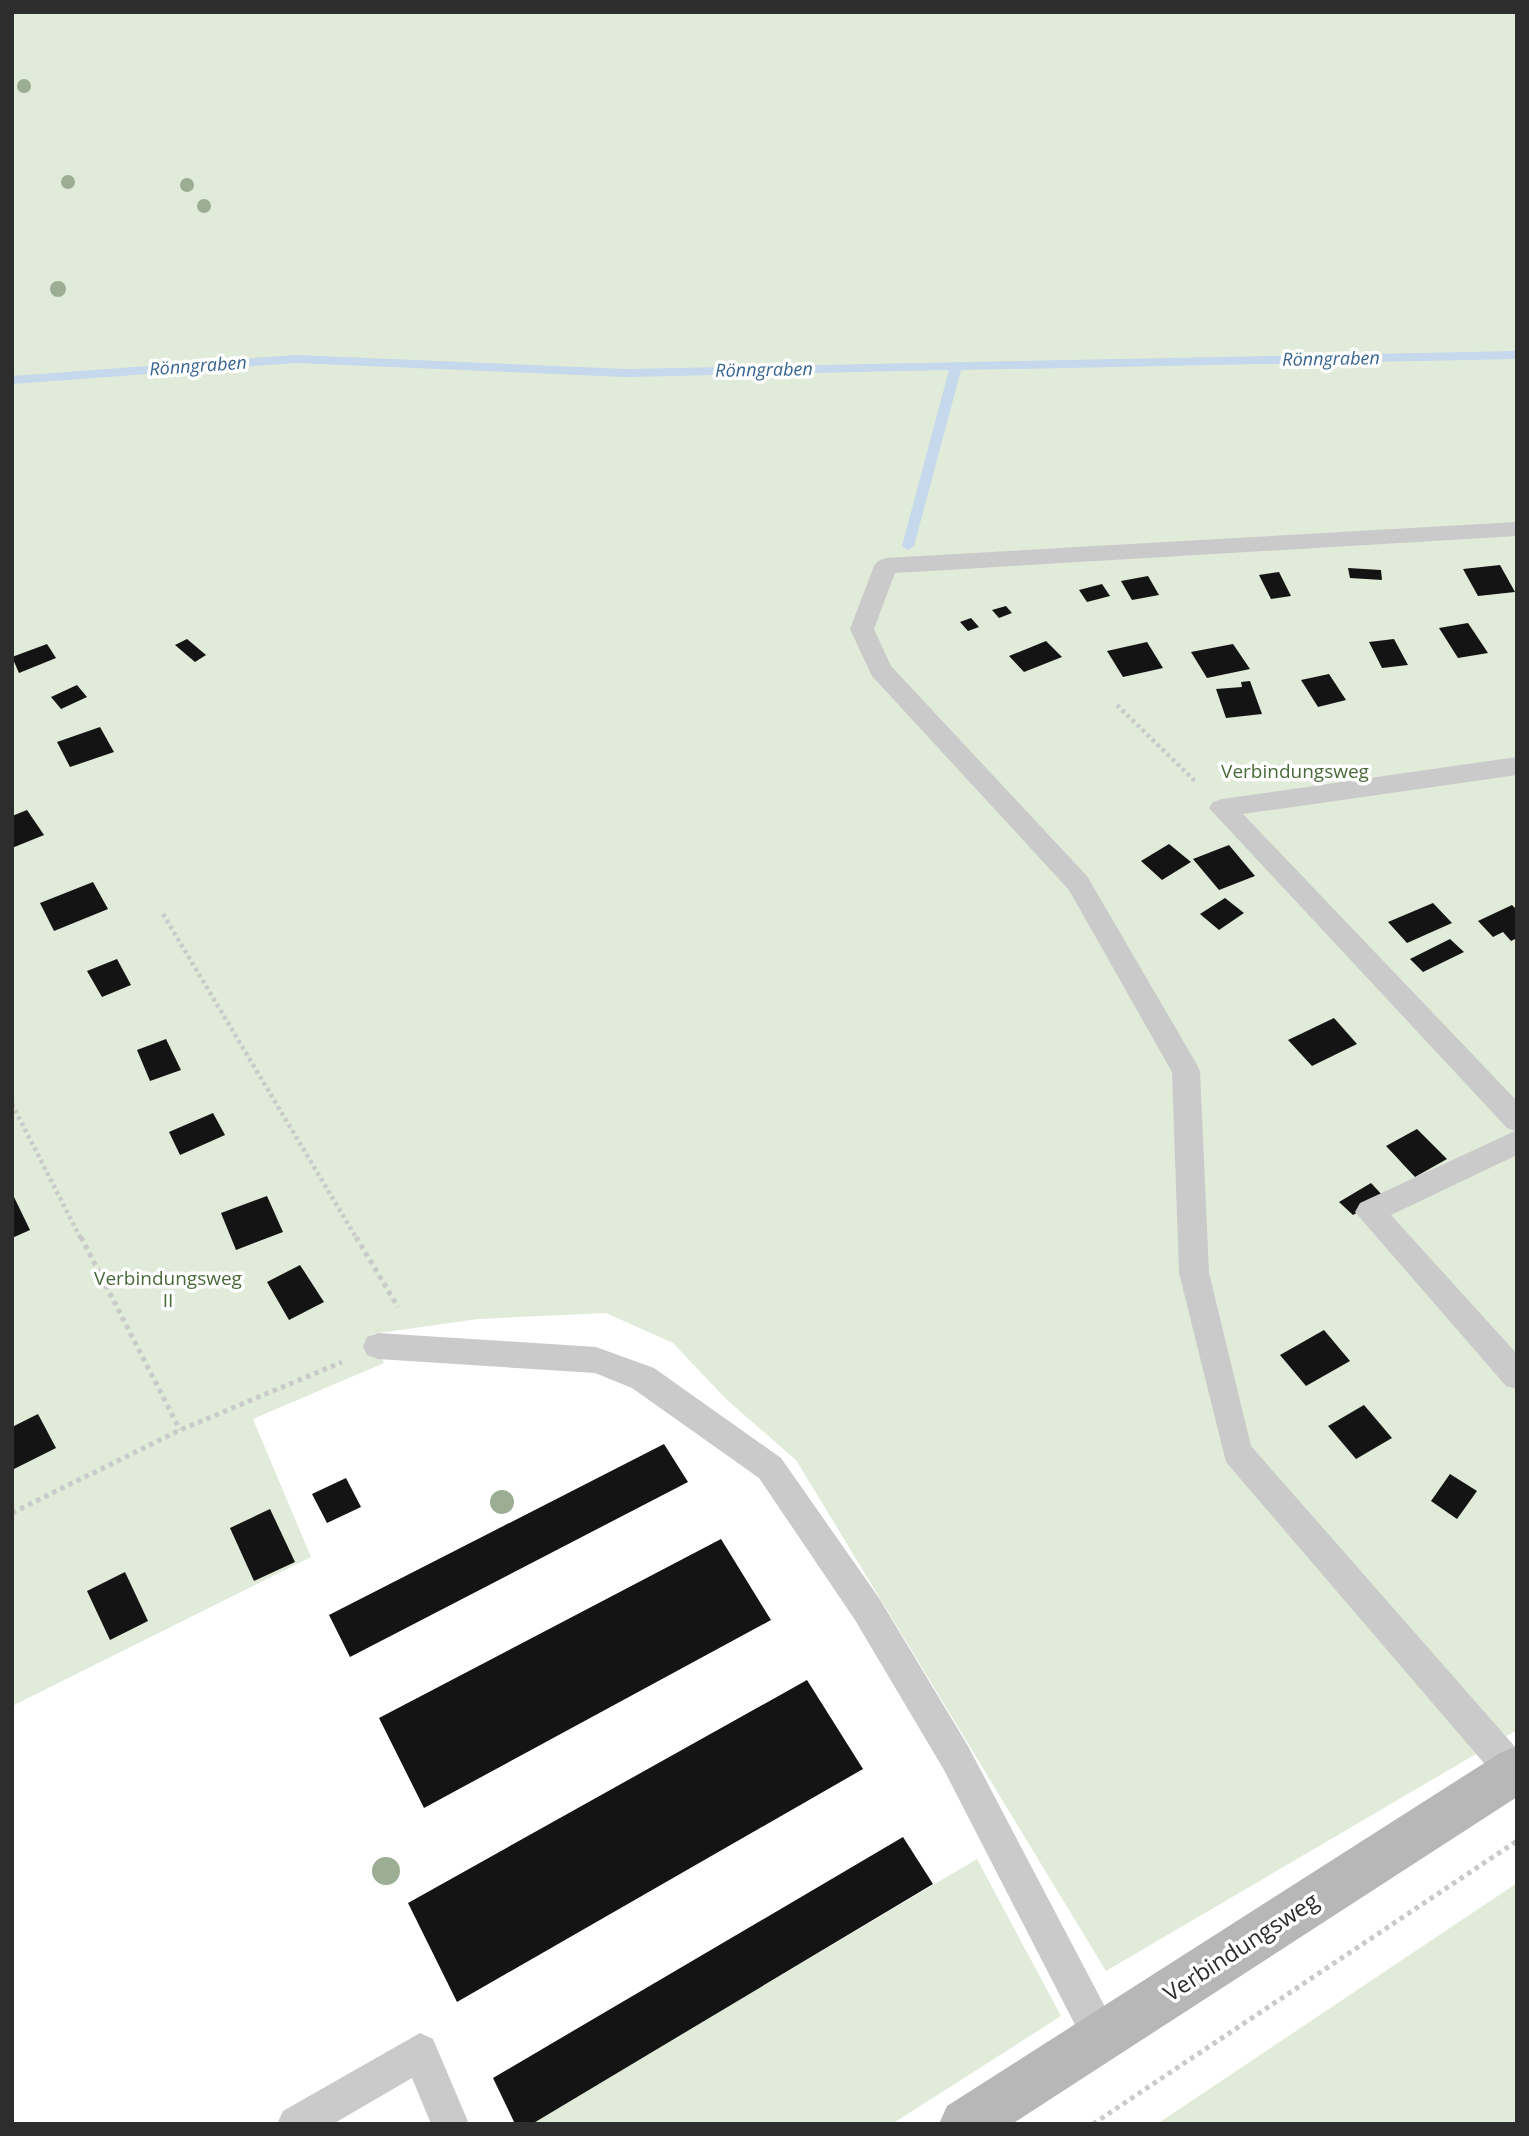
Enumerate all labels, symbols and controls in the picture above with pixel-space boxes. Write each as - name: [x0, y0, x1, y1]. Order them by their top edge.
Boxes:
- water label: Rönngraben: [1282, 345, 1380, 371]
- water label: Rönngraben: [148, 350, 247, 380]
- water label: Rönngraben: [715, 356, 813, 382]
- park label: Verbindungsweg: [1221, 758, 1369, 784]
- park label: Verbindungsweg II: [94, 1265, 242, 1313]
- street label: Verbindungsweg: [1157, 1884, 1325, 2008]

